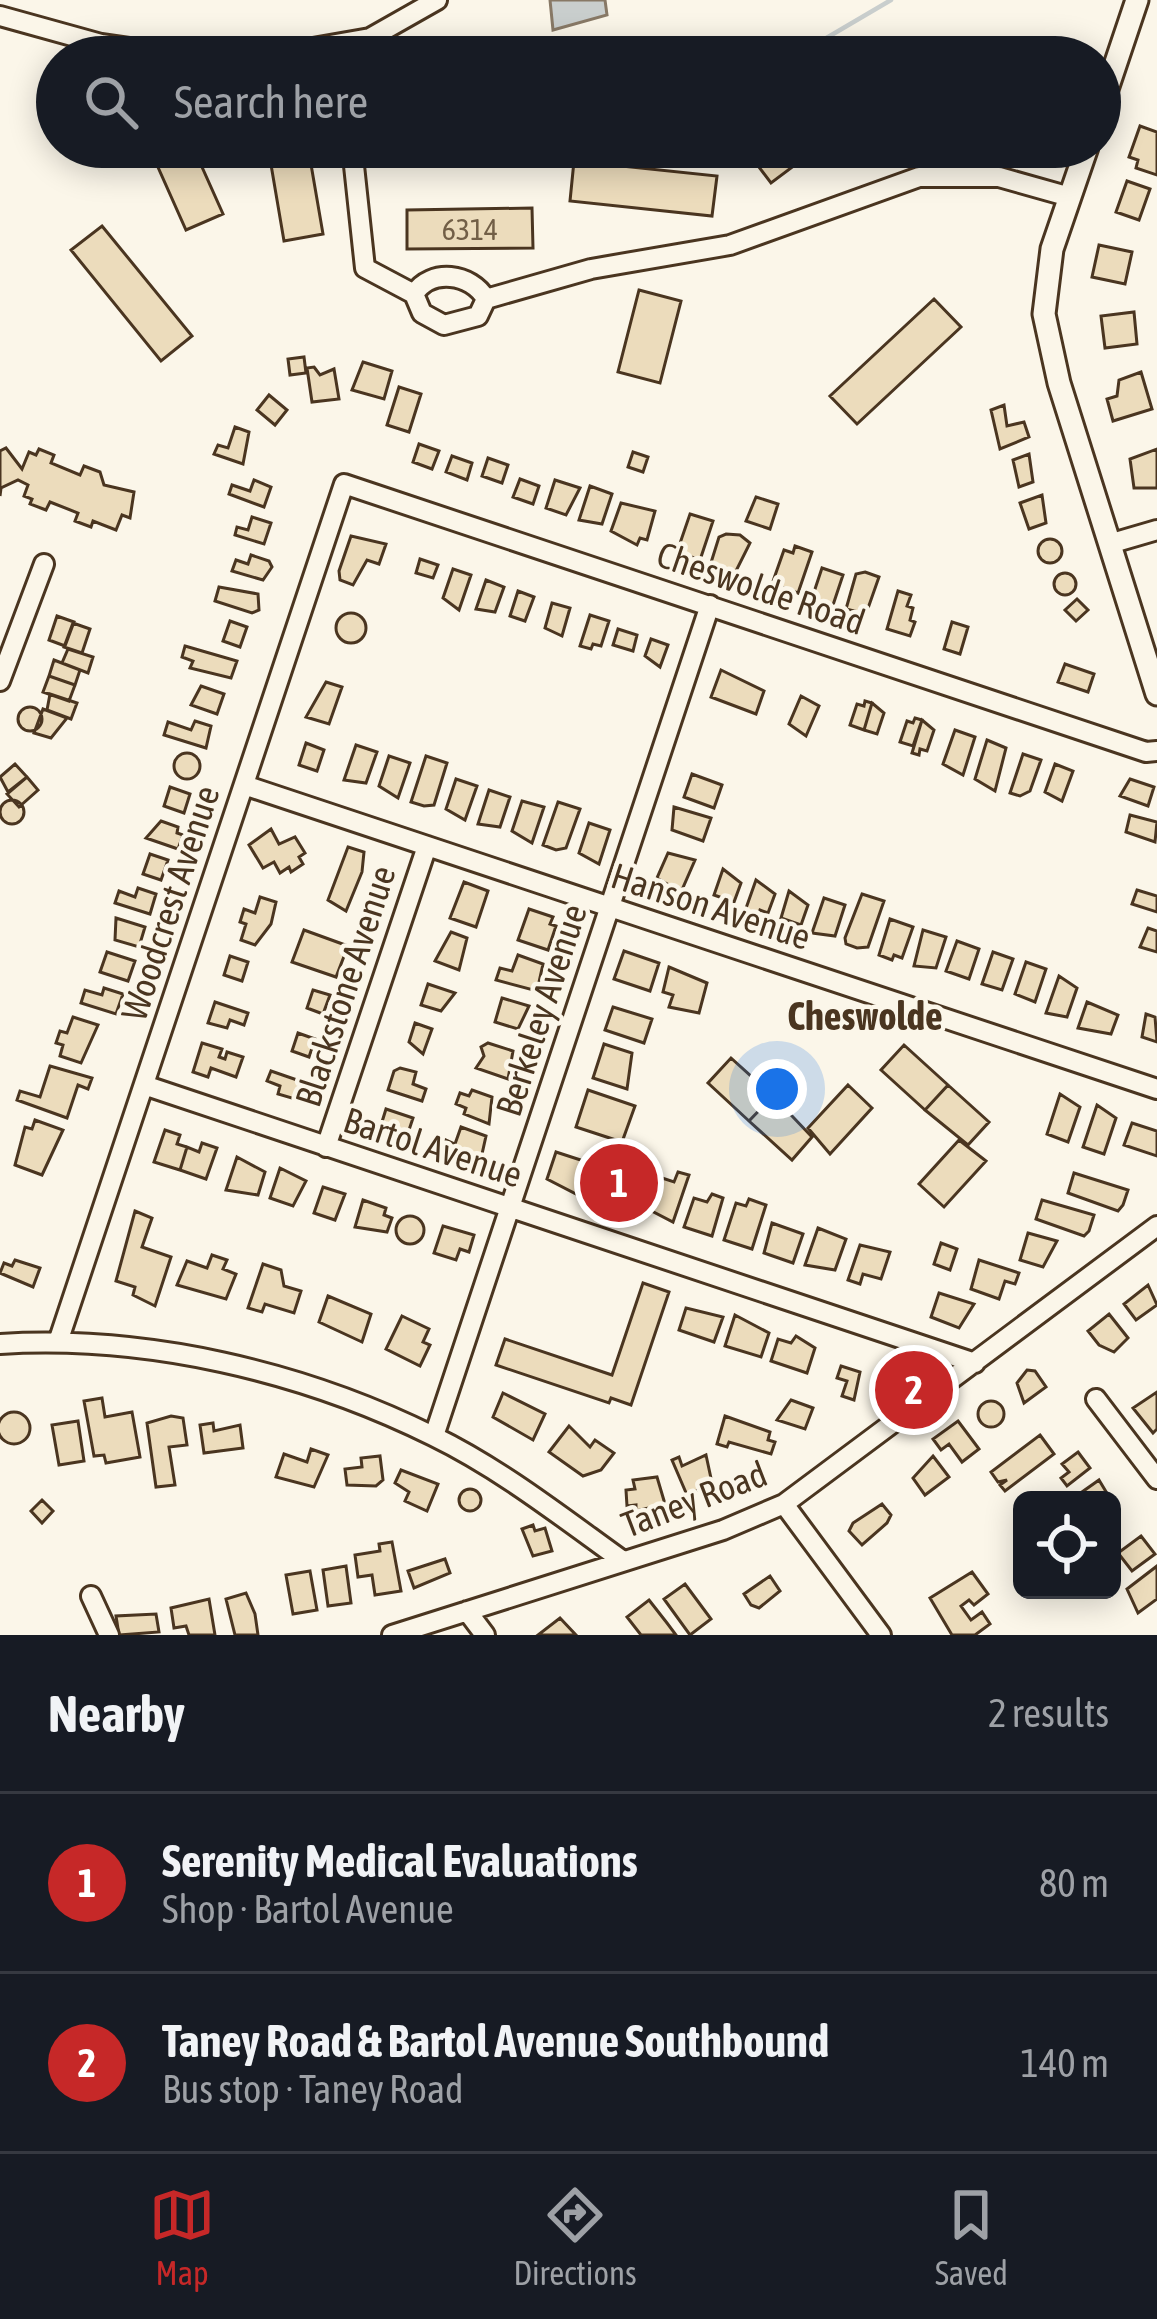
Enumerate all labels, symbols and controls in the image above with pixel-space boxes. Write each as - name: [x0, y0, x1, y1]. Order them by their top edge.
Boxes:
- search box: [36, 36, 1121, 168]
- icon: search: [78, 69, 144, 135]
- text: Search here: [174, 76, 368, 128]
- house number: 6314: [442, 212, 498, 246]
- street label: Cheswolde Road: [652, 533, 870, 643]
- street label: Woodcrest Avenue: [112, 781, 228, 1025]
- street label: Hanson Avenue: [606, 854, 816, 958]
- street label: Blackstone Avenue: [286, 860, 404, 1112]
- street label: Berkeley Avenue: [487, 899, 595, 1121]
- district label: Cheswolde: [787, 994, 943, 1038]
- your location: [747, 1059, 807, 1119]
- street label: Bartol Avenue: [338, 1098, 528, 1196]
- pin: 1: [580, 1138, 658, 1228]
- pin: 2: [875, 1345, 953, 1435]
- street label: Taney Road: [616, 1452, 772, 1546]
- map controls: [1013, 1491, 1121, 1599]
- button: locate: [1013, 1491, 1121, 1599]
- text: Nearby: [48, 1684, 185, 1743]
- text: 2 results: [988, 1691, 1109, 1735]
- text: Serenity Medical Evaluations: [162, 1835, 638, 1887]
- text: 1: [78, 1861, 96, 1905]
- text: 80 m: [1039, 1861, 1109, 1905]
- text: Shop · Bartol Avenue: [162, 1887, 454, 1931]
- text: Taney Road & Bartol Avenue Southbound: [162, 2015, 829, 2067]
- text: 2: [78, 2041, 96, 2085]
- text: 140 m: [1021, 2041, 1109, 2085]
- text: Bus stop · Taney Road: [162, 2067, 464, 2111]
- tab: Map: [149, 2182, 215, 2292]
- tab: Directions: [513, 2182, 637, 2292]
- tab: Saved: [935, 2182, 1008, 2292]

